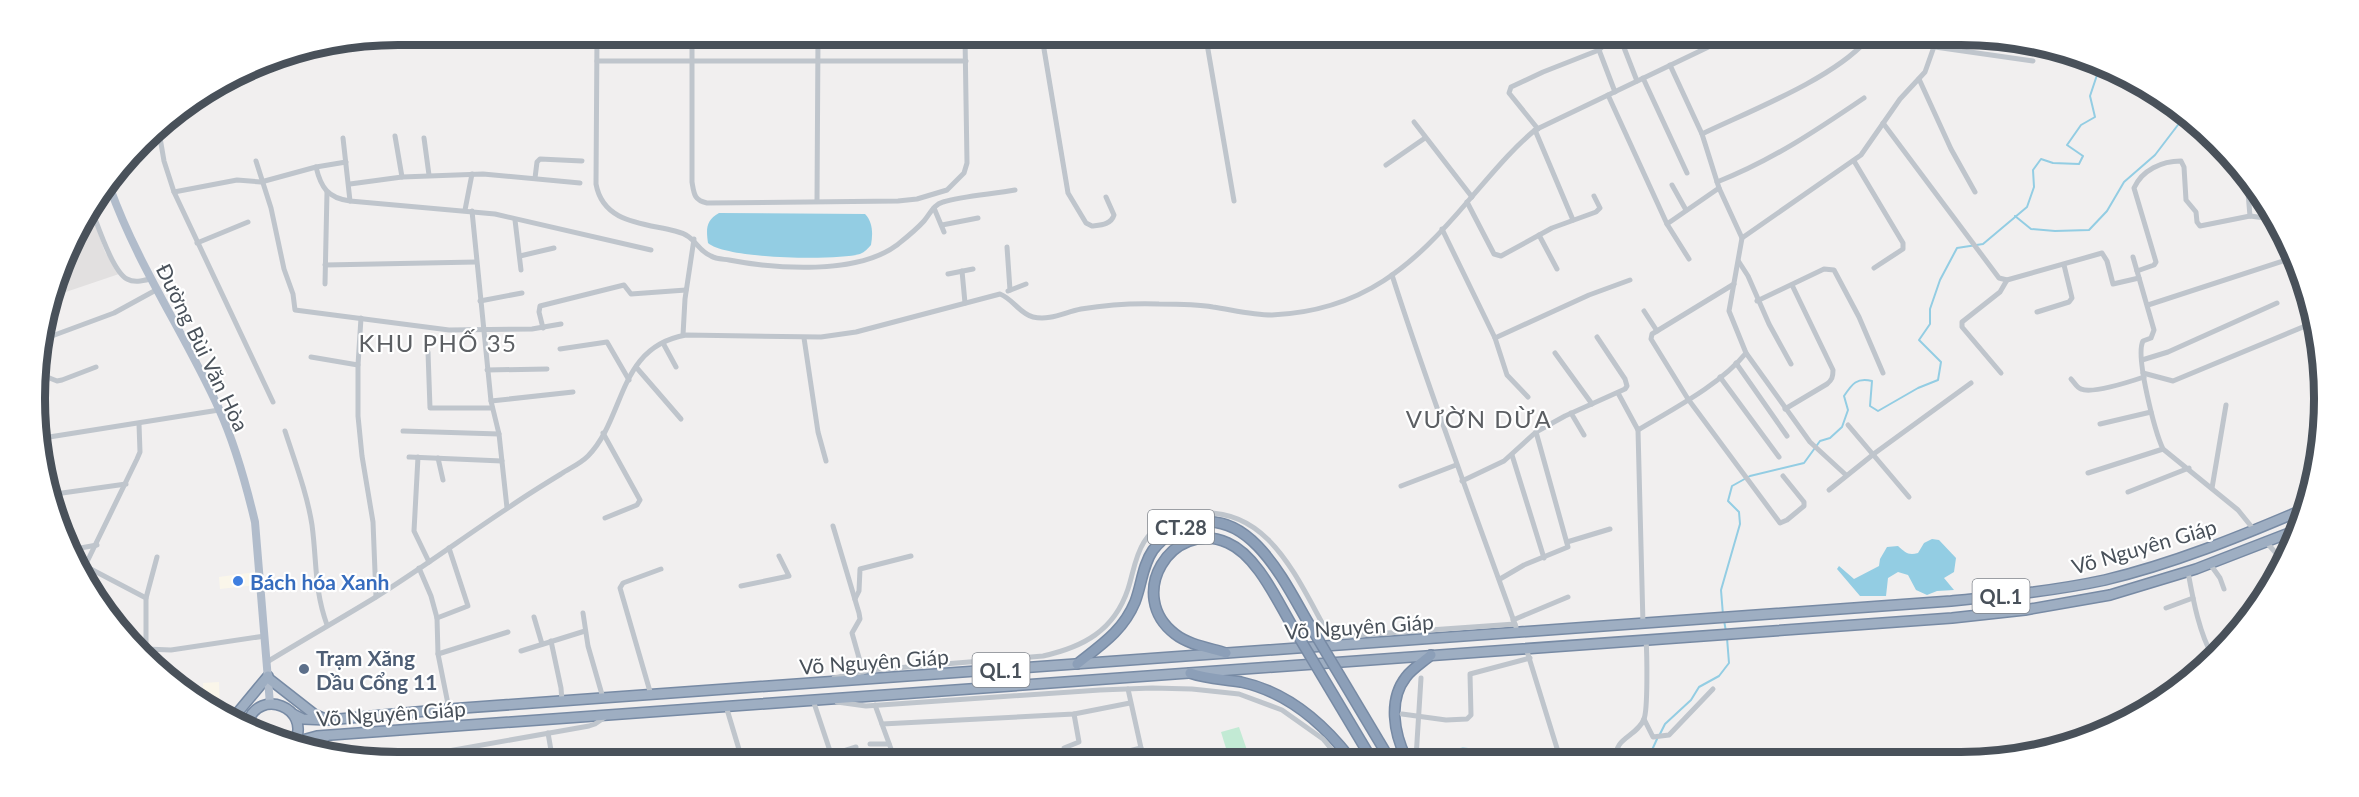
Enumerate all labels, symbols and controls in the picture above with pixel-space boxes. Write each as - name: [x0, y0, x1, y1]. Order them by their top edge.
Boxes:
- street label: Đường Bùi Văn Hòa: [152, 259, 254, 435]
- district label: KHU PHỐ 35: [359, 328, 517, 357]
- district label: VƯỜN DỪA: [1406, 404, 1552, 433]
- road number: CT.28: [1148, 510, 1214, 544]
- street label: Võ Nguyên Giáp: [2069, 513, 2219, 579]
- place label: Bách hóa Xanh: [250, 569, 389, 594]
- marker: Bách hóa Xanh: [231, 574, 245, 588]
- road number: QL.1: [1972, 579, 2030, 613]
- street label: Võ Nguyên Giáp: [1284, 608, 1434, 644]
- street label: Võ Nguyên Giáp: [799, 643, 949, 679]
- place label: Trạm Xăng Dầu Cổng 11: [316, 645, 437, 694]
- road number: QL.1: [972, 653, 1030, 687]
- marker: Trạm Xăng Dầu Cổng 11: [297, 662, 311, 676]
- street label: Võ Nguyên Giáp: [316, 695, 466, 731]

